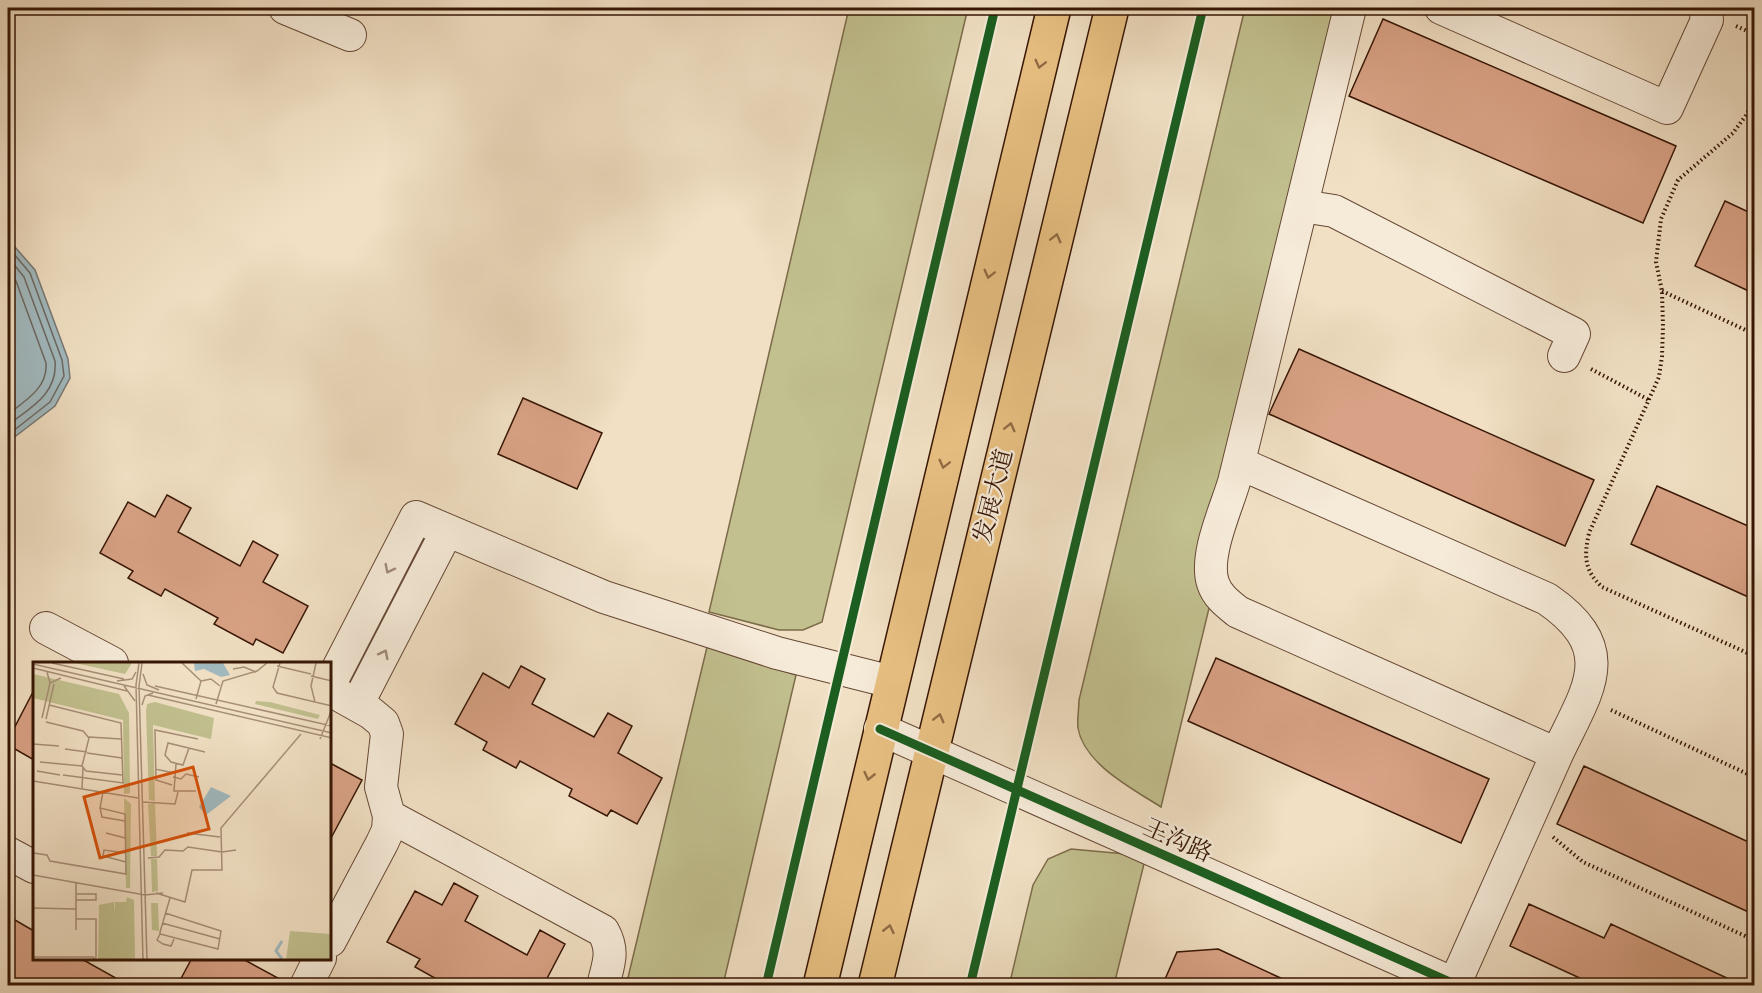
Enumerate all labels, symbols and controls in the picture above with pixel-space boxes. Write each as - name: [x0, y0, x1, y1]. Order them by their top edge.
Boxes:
- one-way arrow: [1034, 59, 1047, 69]
- one-way arrow: [1049, 233, 1062, 243]
- one-way arrow: [984, 269, 997, 279]
- one-way arrow: [1002, 422, 1015, 432]
- street label: 发展大道: [967, 446, 1019, 546]
- one-way arrow: [938, 459, 951, 469]
- one-way arrow: [385, 563, 397, 574]
- one-way arrow: [377, 649, 388, 660]
- inset map: [33, 662, 332, 960]
- one-way arrow: [931, 714, 944, 724]
- one-way arrow: [864, 771, 877, 781]
- street label: 王沟路: [1139, 812, 1217, 868]
- one-way arrow: [881, 924, 894, 934]

